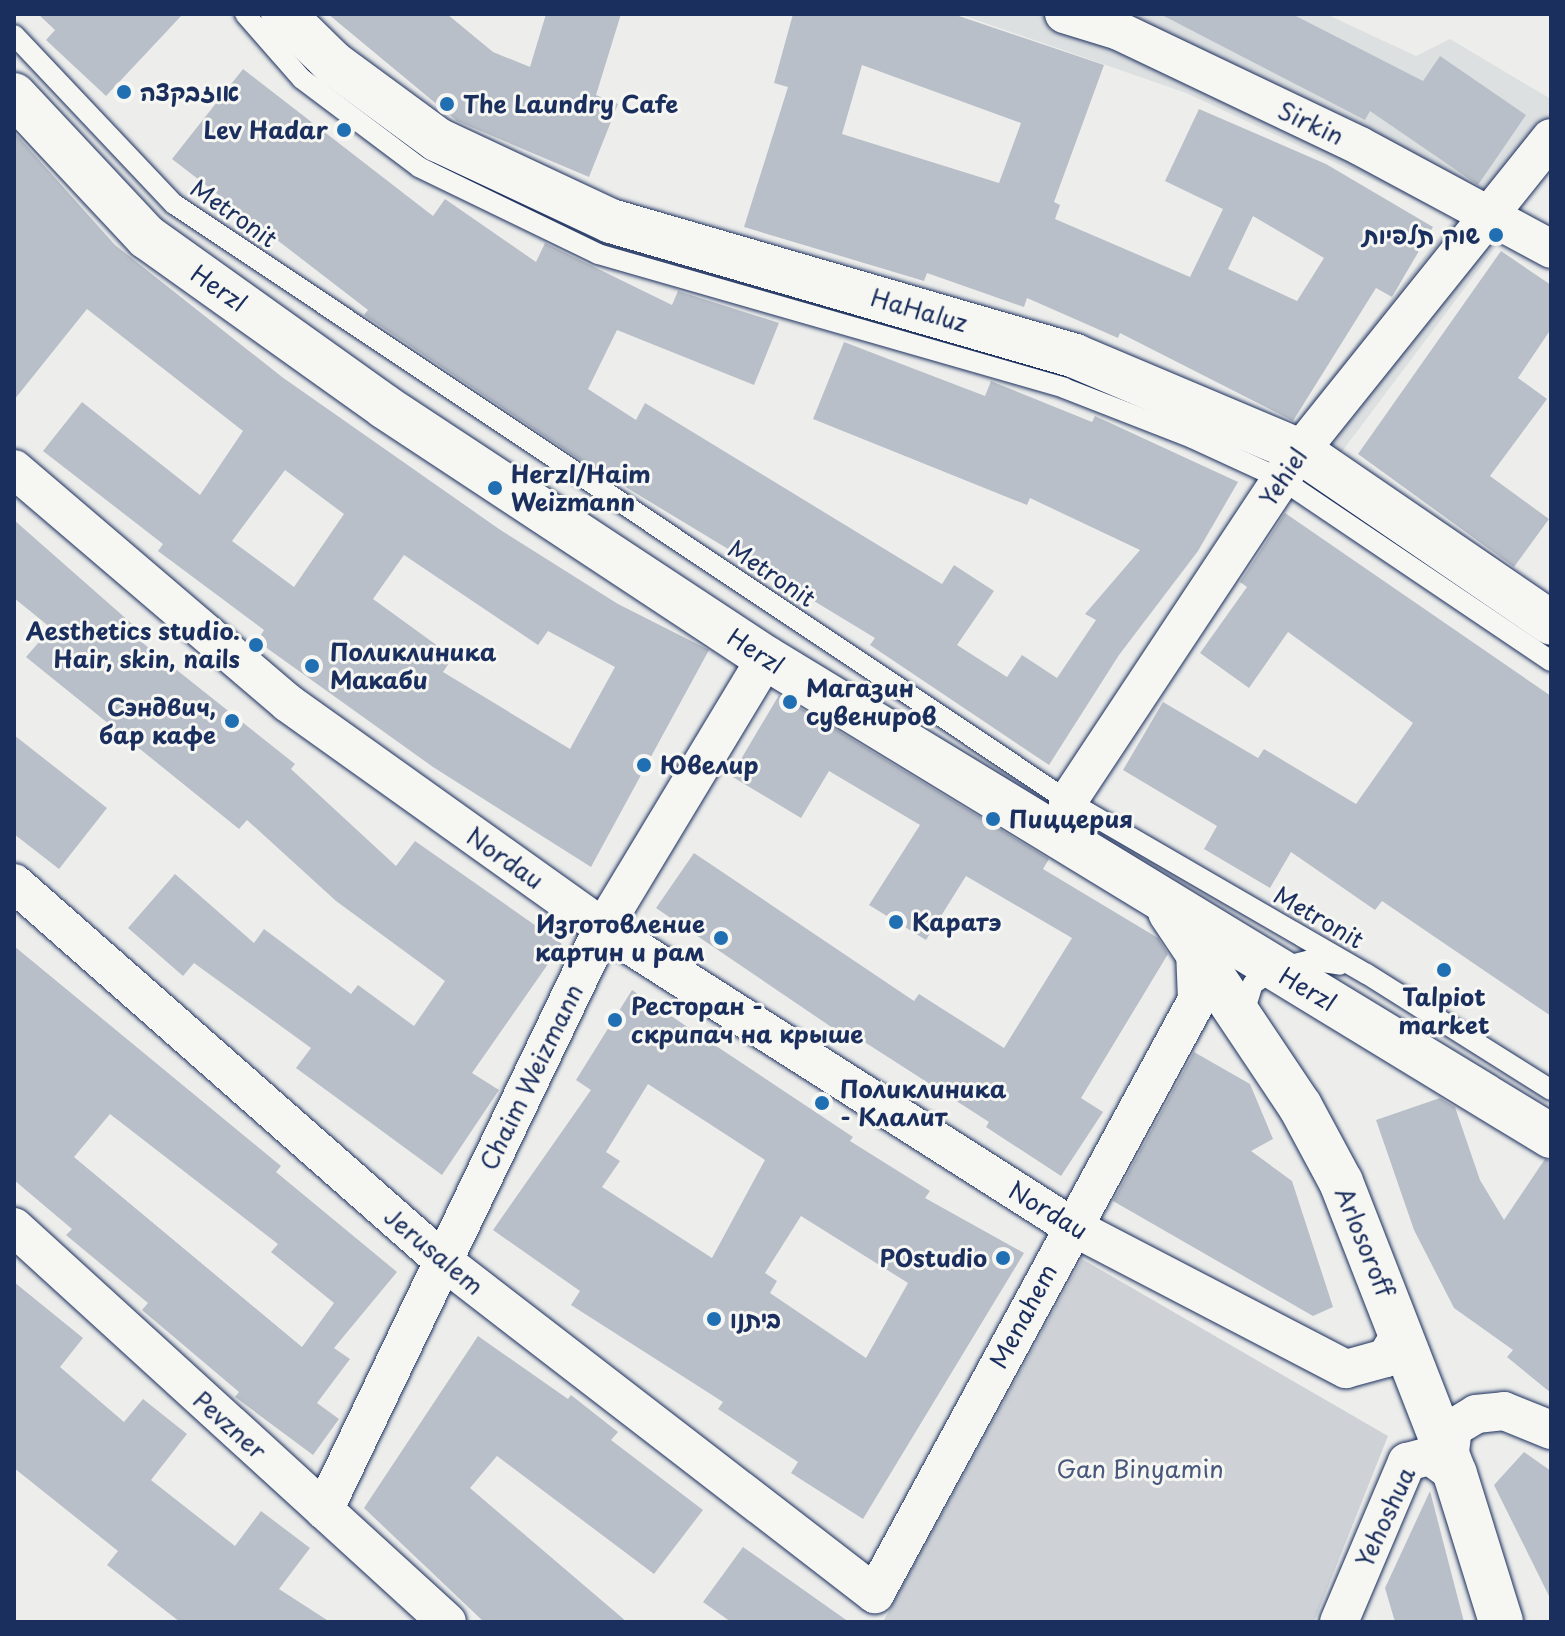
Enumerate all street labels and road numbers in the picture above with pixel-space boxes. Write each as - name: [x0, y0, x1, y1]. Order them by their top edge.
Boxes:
- street label: Sirkin: [1274, 95, 1348, 151]
- street label: Metronit: [185, 173, 283, 253]
- street label: Herzl: [186, 259, 252, 317]
- street label: HaHaluz: [868, 283, 970, 337]
- street label: Yehiel: [1253, 443, 1313, 511]
- street label: Metronit: [723, 533, 821, 613]
- street label: Herzl: [723, 622, 789, 680]
- street label: Nordau: [461, 821, 549, 895]
- street label: Metronit: [1269, 880, 1369, 954]
- street label: Herzl: [1274, 961, 1342, 1017]
- street label: Chaim Weizmann: [474, 980, 588, 1174]
- street label: Nordau: [1003, 1175, 1093, 1245]
- street label: Arlosoroff: [1330, 1183, 1400, 1301]
- street label: Jerusalem: [379, 1201, 489, 1301]
- street label: Menahem: [984, 1259, 1062, 1373]
- street label: Pevzner: [188, 1385, 272, 1465]
- street label: Yehoshua: [1349, 1462, 1421, 1572]

